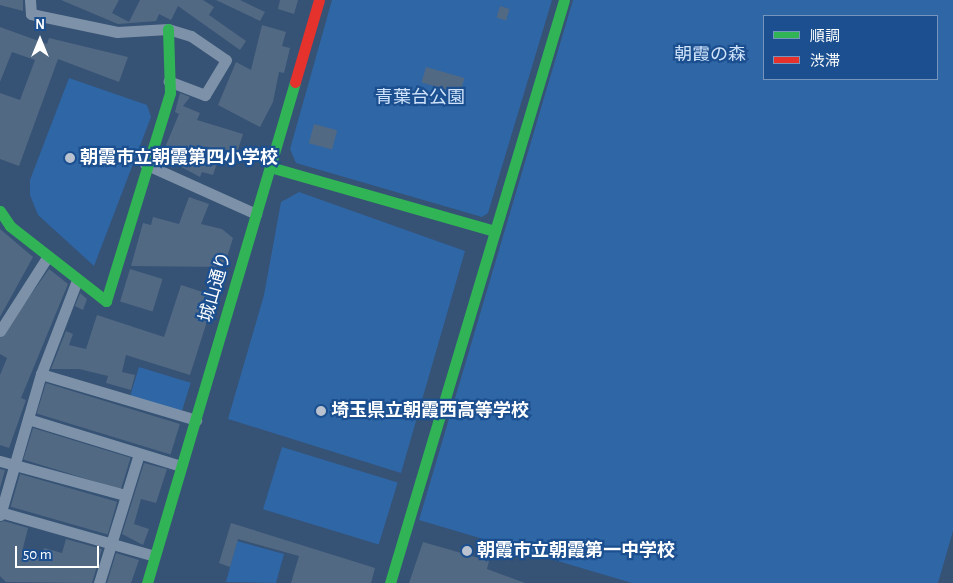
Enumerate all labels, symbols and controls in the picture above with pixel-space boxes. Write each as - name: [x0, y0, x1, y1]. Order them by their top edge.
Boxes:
- north arrow: [15, 15, 65, 65]
- legend: [763, 15, 938, 80]
- text: N: [35, 18, 45, 32]
- text: 順調: [810, 29, 840, 44]
- park label: 朝霞の森: [674, 44, 746, 66]
- text: 渋滞: [810, 54, 840, 69]
- park label: 青葉台公園: [375, 87, 465, 109]
- place label: 朝霞市立朝霞第四小学校: [80, 147, 278, 169]
- marker: 朝霞市立朝霞第四小学校: [64, 152, 76, 164]
- street label: 城山通り: [196, 249, 236, 325]
- place label: 埼玉県立朝霞西高等学校: [331, 400, 529, 422]
- marker: 埼玉県立朝霞西高等学校: [315, 405, 327, 417]
- scale bar: [18, 536, 101, 568]
- place label: 朝霞市立朝霞第一中学校: [477, 540, 675, 562]
- marker: 朝霞市立朝霞第一中学校: [461, 545, 473, 557]
- text: 50 m: [23, 547, 52, 562]

